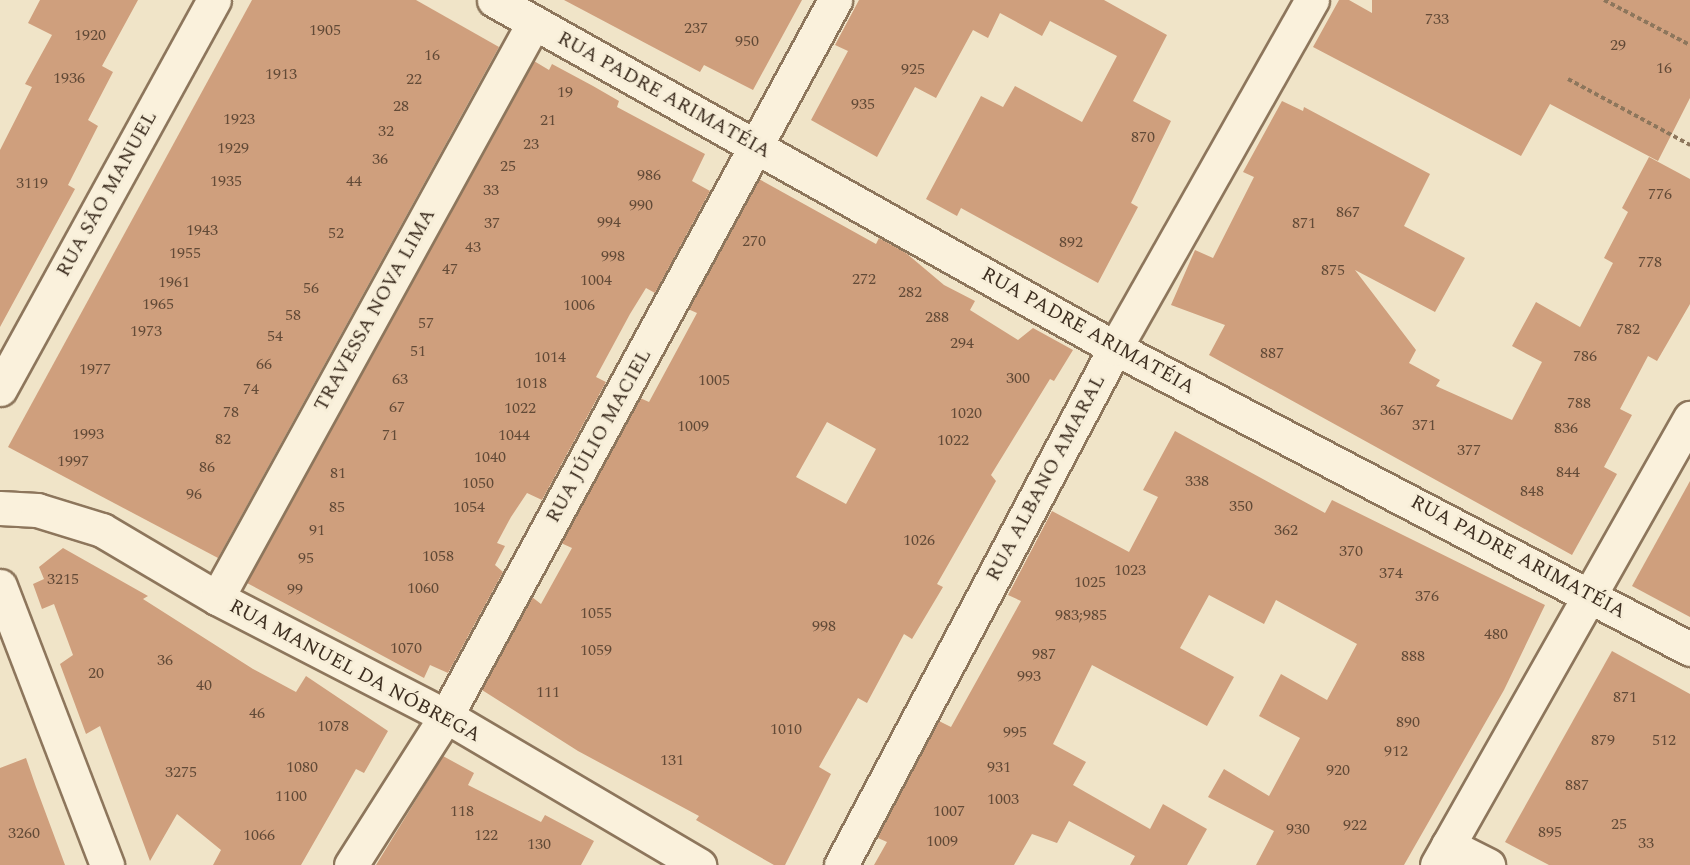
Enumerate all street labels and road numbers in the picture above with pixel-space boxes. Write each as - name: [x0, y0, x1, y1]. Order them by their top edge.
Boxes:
- street label: RUA PADRE ARIMATÉIA: [553, 26, 775, 164]
- street label: RUA SÃO MANUEL: [51, 107, 163, 281]
- street label: TRAVESSA NOVA LIMA: [309, 204, 441, 416]
- street label: RUA PADRE ARIMATÉIA: [977, 262, 1199, 400]
- street label: RUA JÚLIO MACIEL: [541, 345, 657, 527]
- street label: RUA ALBANO AMARAL: [981, 371, 1111, 585]
- street label: RUA PADRE ARIMATÉIA: [1406, 490, 1630, 624]
- street label: RUA MANUEL DA NÓBREGA: [225, 594, 485, 748]

